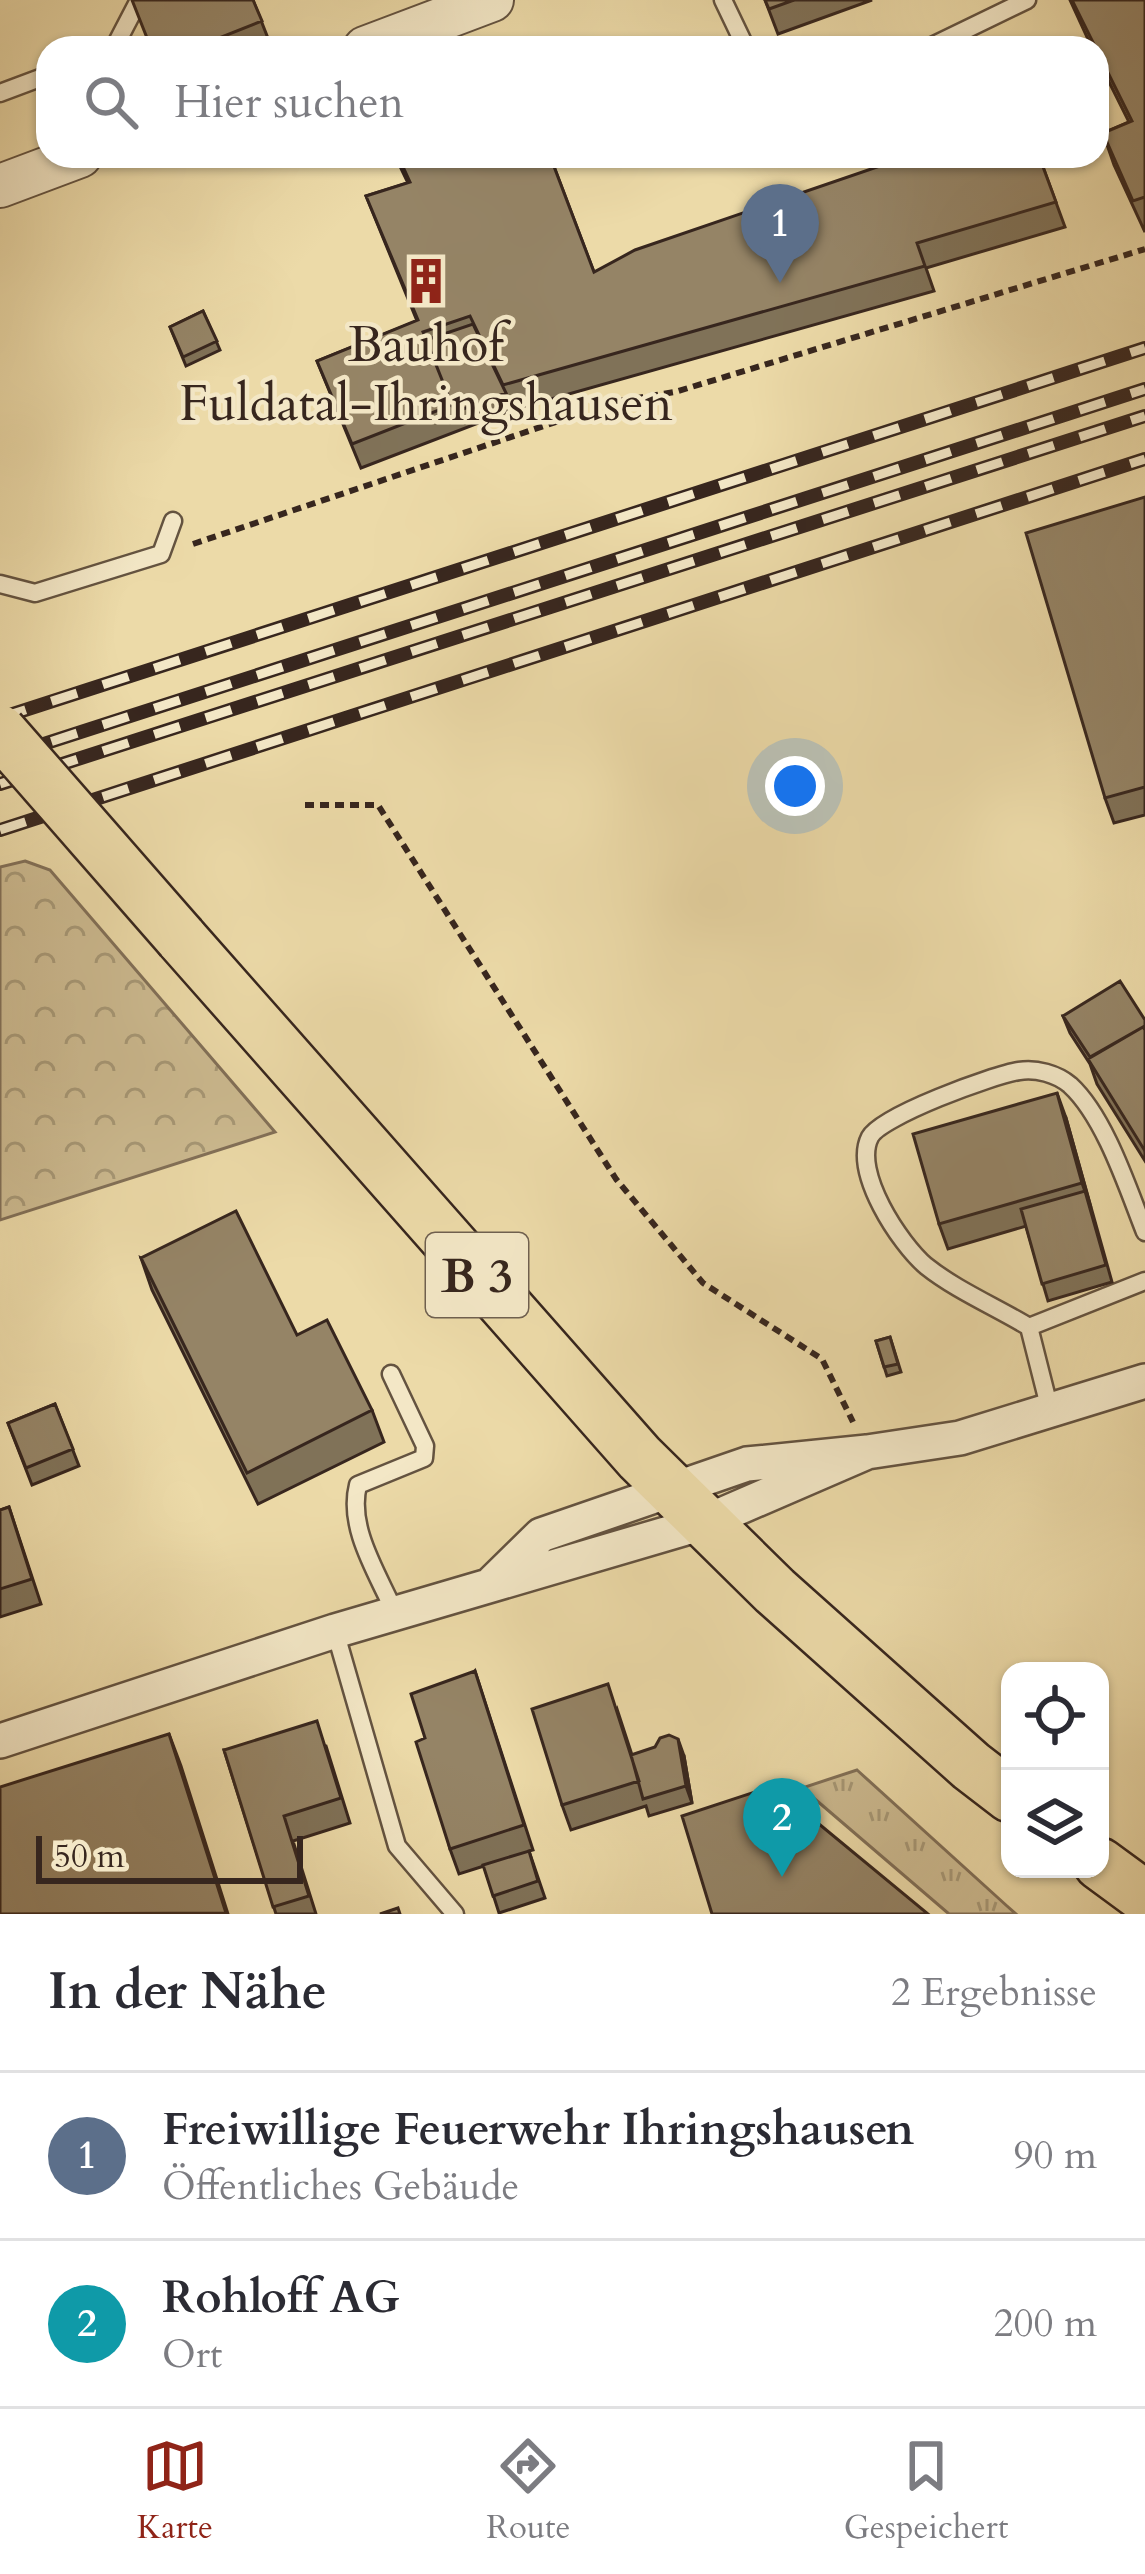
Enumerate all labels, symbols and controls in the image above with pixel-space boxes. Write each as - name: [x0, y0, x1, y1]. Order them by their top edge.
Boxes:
- search box: [36, 36, 1109, 168]
- icon: search: [78, 69, 144, 135]
- text: Hier suchen: [174, 72, 404, 133]
- pin: 1: [741, 184, 819, 283]
- building icon: Bauhof Fuldatal-Ihringshausen: [401, 256, 451, 306]
- place label: Bauhof Fuldatal-Ihringshausen: [179, 310, 673, 439]
- your location: [765, 756, 825, 816]
- road number: B 3: [426, 1233, 528, 1317]
- map controls: [1001, 1662, 1109, 1878]
- button: locate: [1001, 1662, 1109, 1770]
- button: layers: [1001, 1770, 1109, 1878]
- pin: 2: [743, 1778, 821, 1877]
- scale bar: [36, 1830, 303, 1883]
- text: 50 m: [54, 1834, 125, 1879]
- text: In der Nähe: [48, 1957, 327, 2027]
- text: 2 Ergebnisse: [891, 1966, 1097, 2019]
- text: Freiwillige Feuerwehr Ihringshausen: [162, 2099, 914, 2160]
- text: 1: [77, 2129, 97, 2182]
- text: 90 m: [1014, 2129, 1097, 2182]
- text: Öffentliches Gebäude: [162, 2160, 519, 2213]
- text: Rohloff AG: [162, 2267, 400, 2328]
- text: 2: [77, 2297, 97, 2350]
- text: 200 m: [994, 2297, 1097, 2350]
- text: Ort: [162, 2328, 222, 2381]
- tab: Karte: [137, 2433, 213, 2550]
- tab: Route: [486, 2433, 570, 2550]
- tab: Gespeichert: [844, 2433, 1008, 2550]

